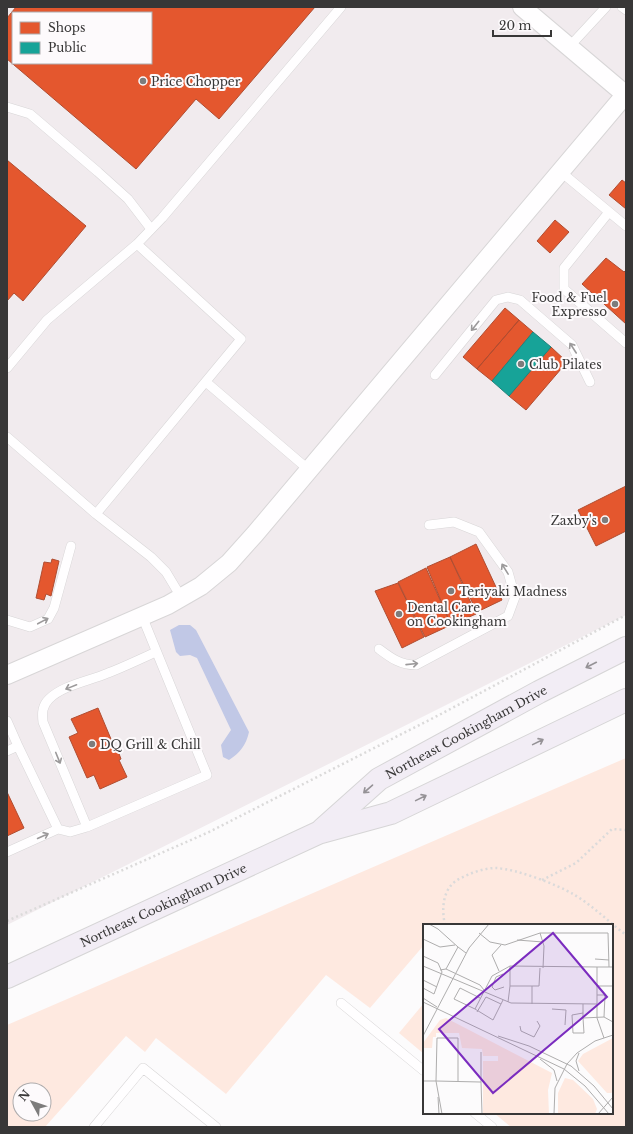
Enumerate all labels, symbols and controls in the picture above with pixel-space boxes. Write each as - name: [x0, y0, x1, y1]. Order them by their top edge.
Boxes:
- legend: [12, 12, 152, 64]
- scale bar: [493, 12, 551, 38]
- text: 20 m: [499, 18, 531, 33]
- text: Shops: [48, 20, 85, 35]
- text: Public: [48, 40, 87, 55]
- place label: Price Chopper: [151, 74, 241, 89]
- marker: Price Chopper: [138, 76, 148, 86]
- place label: Food & Fuel Expresso: [531, 290, 607, 319]
- marker: Food & Fuel Expresso: [610, 299, 620, 309]
- one-way arrow: [470, 321, 479, 331]
- one-way arrow: [569, 342, 577, 353]
- place label: Club Pilates: [529, 357, 602, 372]
- marker: Club Pilates: [516, 359, 526, 369]
- place label: Zaxby's: [551, 513, 597, 528]
- marker: Zaxby's: [600, 515, 610, 525]
- one-way arrow: [501, 564, 509, 575]
- place label: Teriyaki Madness: [459, 584, 567, 599]
- marker: Teriyaki Madness: [446, 586, 456, 596]
- place label: Dental Care on Cookingham: [407, 600, 507, 629]
- marker: Dental Care on Cookingham: [394, 609, 404, 619]
- one-way arrow: [37, 617, 49, 624]
- one-way arrow: [406, 660, 419, 668]
- one-way arrow: [586, 662, 598, 670]
- street label: Northeast Cookingham Drive: [382, 682, 549, 782]
- one-way arrow: [66, 684, 78, 691]
- place label: DQ Grill & Chill: [100, 737, 201, 752]
- one-way arrow: [532, 738, 544, 745]
- marker: DQ Grill & Chill: [87, 739, 97, 749]
- one-way arrow: [55, 752, 63, 764]
- one-way arrow: [362, 785, 373, 794]
- one-way arrow: [415, 794, 427, 801]
- one-way arrow: [36, 831, 48, 839]
- street label: Northeast Cookingham Drive: [77, 860, 249, 950]
- inset map: [423, 924, 613, 1114]
- north arrow: [12, 1082, 52, 1122]
- text: N: [16, 1087, 33, 1104]

